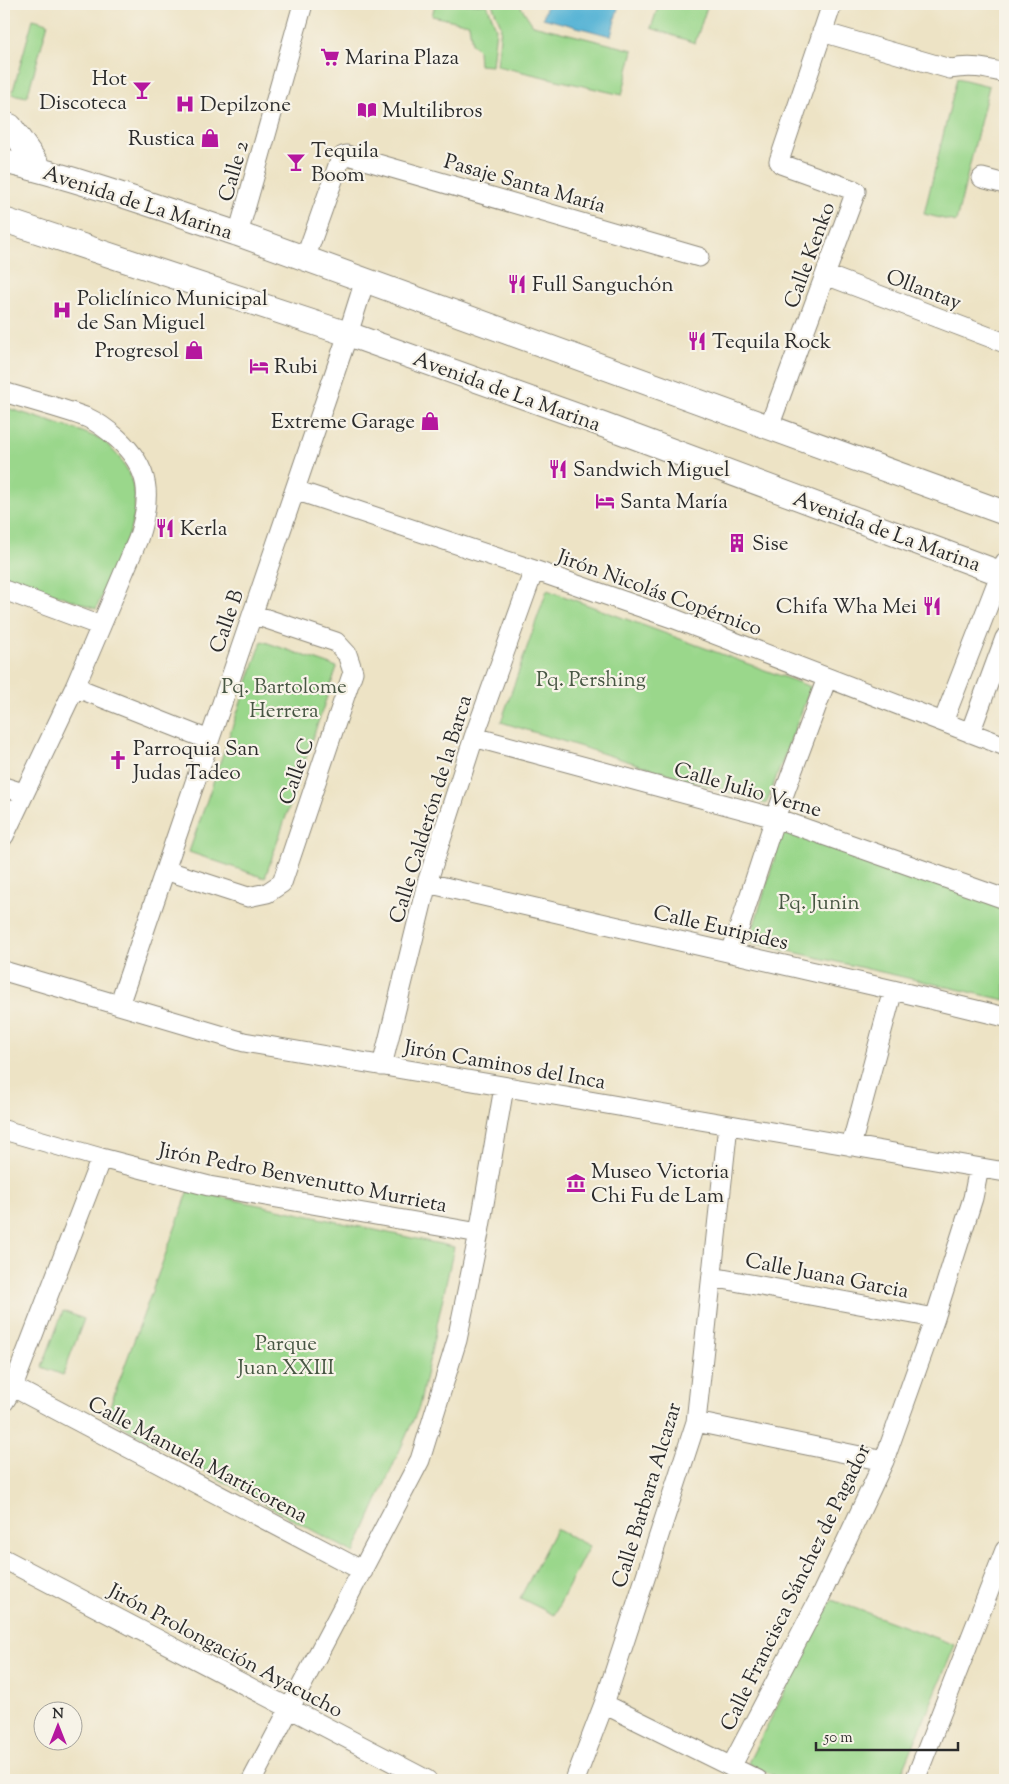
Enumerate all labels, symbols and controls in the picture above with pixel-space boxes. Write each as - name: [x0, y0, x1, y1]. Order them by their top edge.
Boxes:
- place label: Marina Plaza: [345, 44, 459, 74]
- supermarket icon: Marina Plaza: [319, 46, 341, 68]
- place label: Hot Discoteca: [39, 65, 127, 119]
- bar icon: Hot Discoteca: [131, 79, 153, 101]
- place label: Depilzone: [200, 91, 291, 121]
- hospital icon: Depilzone: [174, 93, 196, 115]
- place label: Multilibros: [382, 97, 483, 127]
- library icon: Multilibros: [356, 99, 378, 121]
- place label: Rustica: [128, 125, 195, 155]
- shop icon: Rustica: [199, 127, 221, 149]
- place label: Tequila Boom: [311, 137, 379, 191]
- street label: Calle 2: [212, 138, 258, 205]
- street label: Pasaje Santa María: [440, 147, 609, 222]
- bar icon: Tequila Boom: [285, 151, 307, 173]
- street label: Avenida de La Marina: [39, 159, 236, 249]
- street label: Calle Kenko: [778, 198, 844, 313]
- street label: Ollantay: [881, 263, 966, 319]
- place label: Full Sanguchón: [532, 271, 674, 301]
- restaurant icon: Full Sanguchón: [506, 273, 528, 295]
- place label: Policlínico Municipal de San Miguel: [77, 285, 268, 339]
- hospital icon: Policlínico Municipal de San Miguel: [51, 299, 73, 321]
- place label: Tequila Rock: [712, 328, 832, 358]
- restaurant icon: Tequila Rock: [686, 330, 708, 352]
- place label: Progresol: [95, 337, 179, 367]
- shop icon: Progresol: [183, 339, 205, 361]
- street label: Avenida de La Marina: [408, 345, 605, 441]
- place label: Rubi: [274, 353, 318, 383]
- hotel icon: Rubi: [248, 355, 270, 377]
- place label: Extreme Garage: [271, 408, 415, 438]
- shop icon: Extreme Garage: [419, 410, 441, 432]
- place label: Sandwich Miguel: [573, 456, 730, 486]
- restaurant icon: Sandwich Miguel: [547, 458, 569, 480]
- street label: Avenida de La Marina: [788, 485, 985, 581]
- place label: Santa María: [620, 488, 728, 518]
- hotel icon: Santa María: [594, 490, 616, 512]
- place label: Kerla: [180, 515, 228, 545]
- restaurant icon: Kerla: [154, 517, 176, 539]
- place label: Sise: [752, 530, 789, 560]
- building icon: Sise: [726, 532, 748, 554]
- street label: Jirón Nicolás Copérnico: [552, 542, 766, 645]
- street label: Calle B: [203, 586, 253, 657]
- place label: Chifa Wha Mei: [776, 593, 917, 623]
- restaurant icon: Chifa Wha Mei: [921, 595, 943, 617]
- park label: Pq. Pershing: [536, 666, 646, 696]
- park label: Pq. Bartolome Herrera: [221, 673, 347, 727]
- street label: Calle Calderón de la Barca: [383, 691, 481, 927]
- street label: Calle C: [272, 734, 323, 809]
- place label: Parroquia San Judas Tadeo: [132, 735, 260, 789]
- church icon: Parroquia San Judas Tadeo: [107, 749, 129, 771]
- street label: Calle Julio Verne: [670, 755, 825, 826]
- park label: Pq. Junin: [778, 889, 860, 919]
- street label: Calle Euripides: [650, 899, 791, 959]
- street label: Jirón Caminos del Inca: [401, 1033, 608, 1099]
- street label: Jirón Pedro Benvenutto Murrieta: [155, 1136, 450, 1222]
- place label: Museo Victoria Chi Fu de Lam: [591, 1158, 730, 1212]
- museum icon: Museo Victoria Chi Fu de Lam: [565, 1172, 587, 1194]
- street label: Calle Juana Garcia: [742, 1246, 911, 1308]
- park label: Parque Juan XXIII: [237, 1330, 335, 1384]
- street label: Calle Manuela Marticorena: [82, 1390, 313, 1532]
- street label: Calle Barbara Alcazar: [605, 1399, 690, 1592]
- street label: Calle Francisca Sánchez de Pagador: [714, 1439, 880, 1737]
- street label: Jirón Prolongación Ayacucho: [101, 1577, 348, 1727]
- north arrow: [32, 1702, 82, 1752]
- text: N: [52, 1705, 64, 1725]
- scale bar: [816, 1719, 959, 1751]
- text: 50 m: [823, 1728, 853, 1749]

